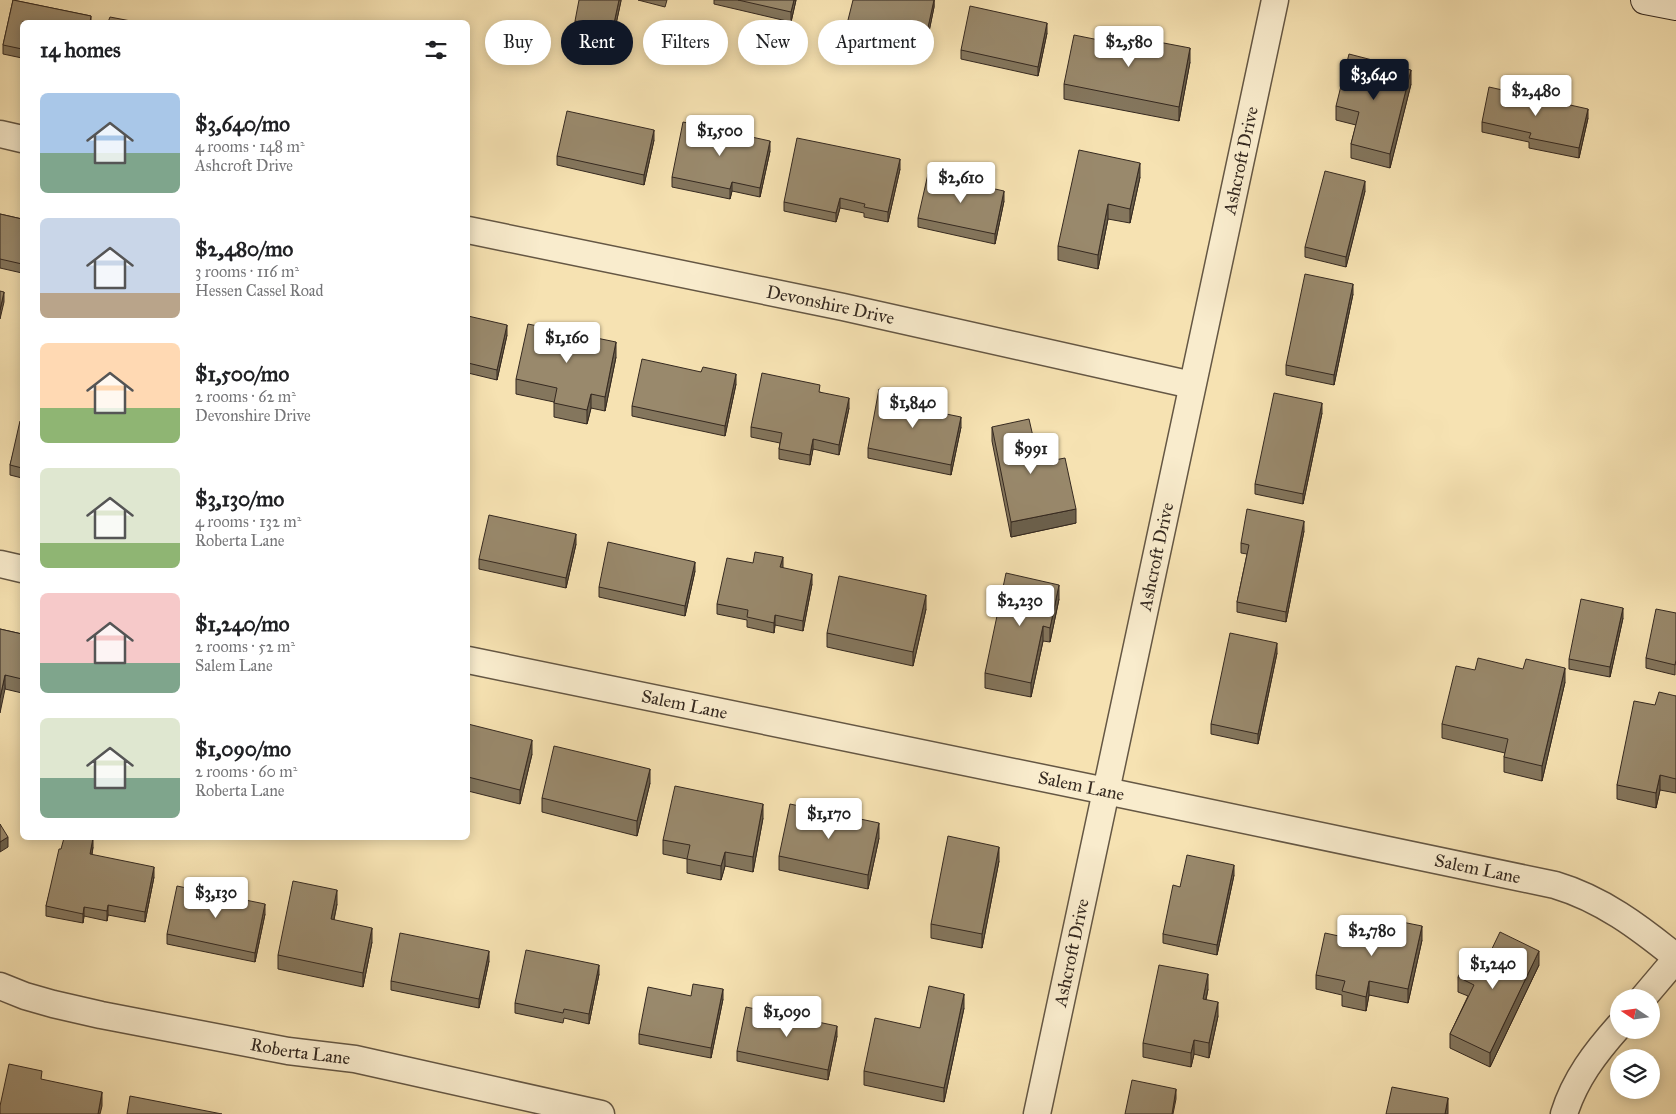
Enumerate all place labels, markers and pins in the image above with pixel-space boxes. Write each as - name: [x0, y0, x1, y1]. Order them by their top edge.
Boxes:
- pin: $2,580: [1088, 26, 1170, 68]
- pin: $3,640: [1333, 58, 1415, 101]
- pin: $2,480: [1495, 74, 1577, 117]
- pin: $1,500: [679, 114, 761, 157]
- pin: $2,610: [920, 162, 1002, 204]
- pin: $1,160: [526, 322, 608, 364]
- pin: $1,840: [872, 386, 954, 429]
- pin: $991: [1001, 432, 1061, 475]
- pin: $2,230: [979, 584, 1061, 627]
- pin: $1,170: [788, 798, 870, 840]
- pin: $3,130: [175, 876, 257, 919]
- pin: $2,780: [1331, 914, 1413, 957]
- pin: $1,240: [1452, 948, 1534, 990]
- pin: $1,090: [746, 996, 828, 1038]

